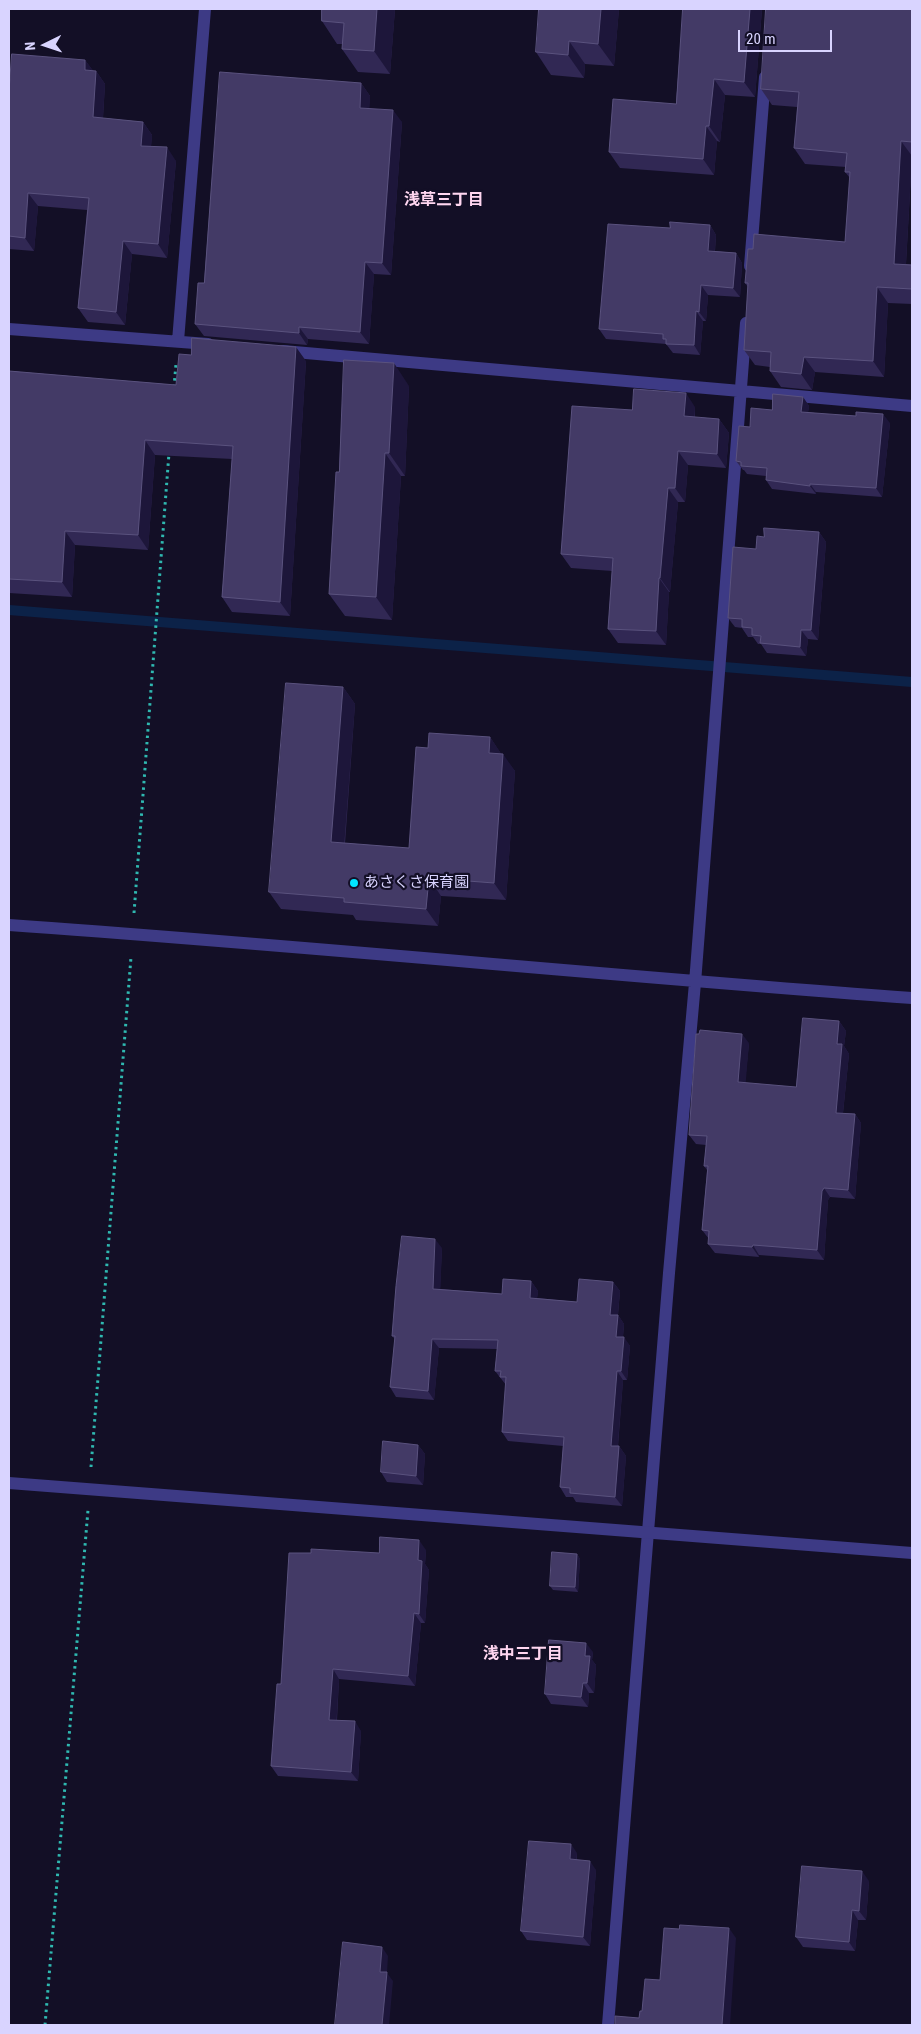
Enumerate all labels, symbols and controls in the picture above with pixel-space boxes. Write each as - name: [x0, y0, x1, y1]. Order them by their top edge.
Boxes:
- north arrow: [20, 20, 70, 70]
- scale bar: [741, 20, 835, 52]
- text: 20 m: [746, 30, 776, 48]
- text: N: [22, 41, 38, 51]
- district label: 浅草三丁目: [404, 191, 484, 211]
- place label: あさくさ保育園: [364, 874, 469, 892]
- marker: あさくさ保育園: [348, 877, 360, 889]
- district label: 浅中三丁目: [483, 1645, 563, 1665]

